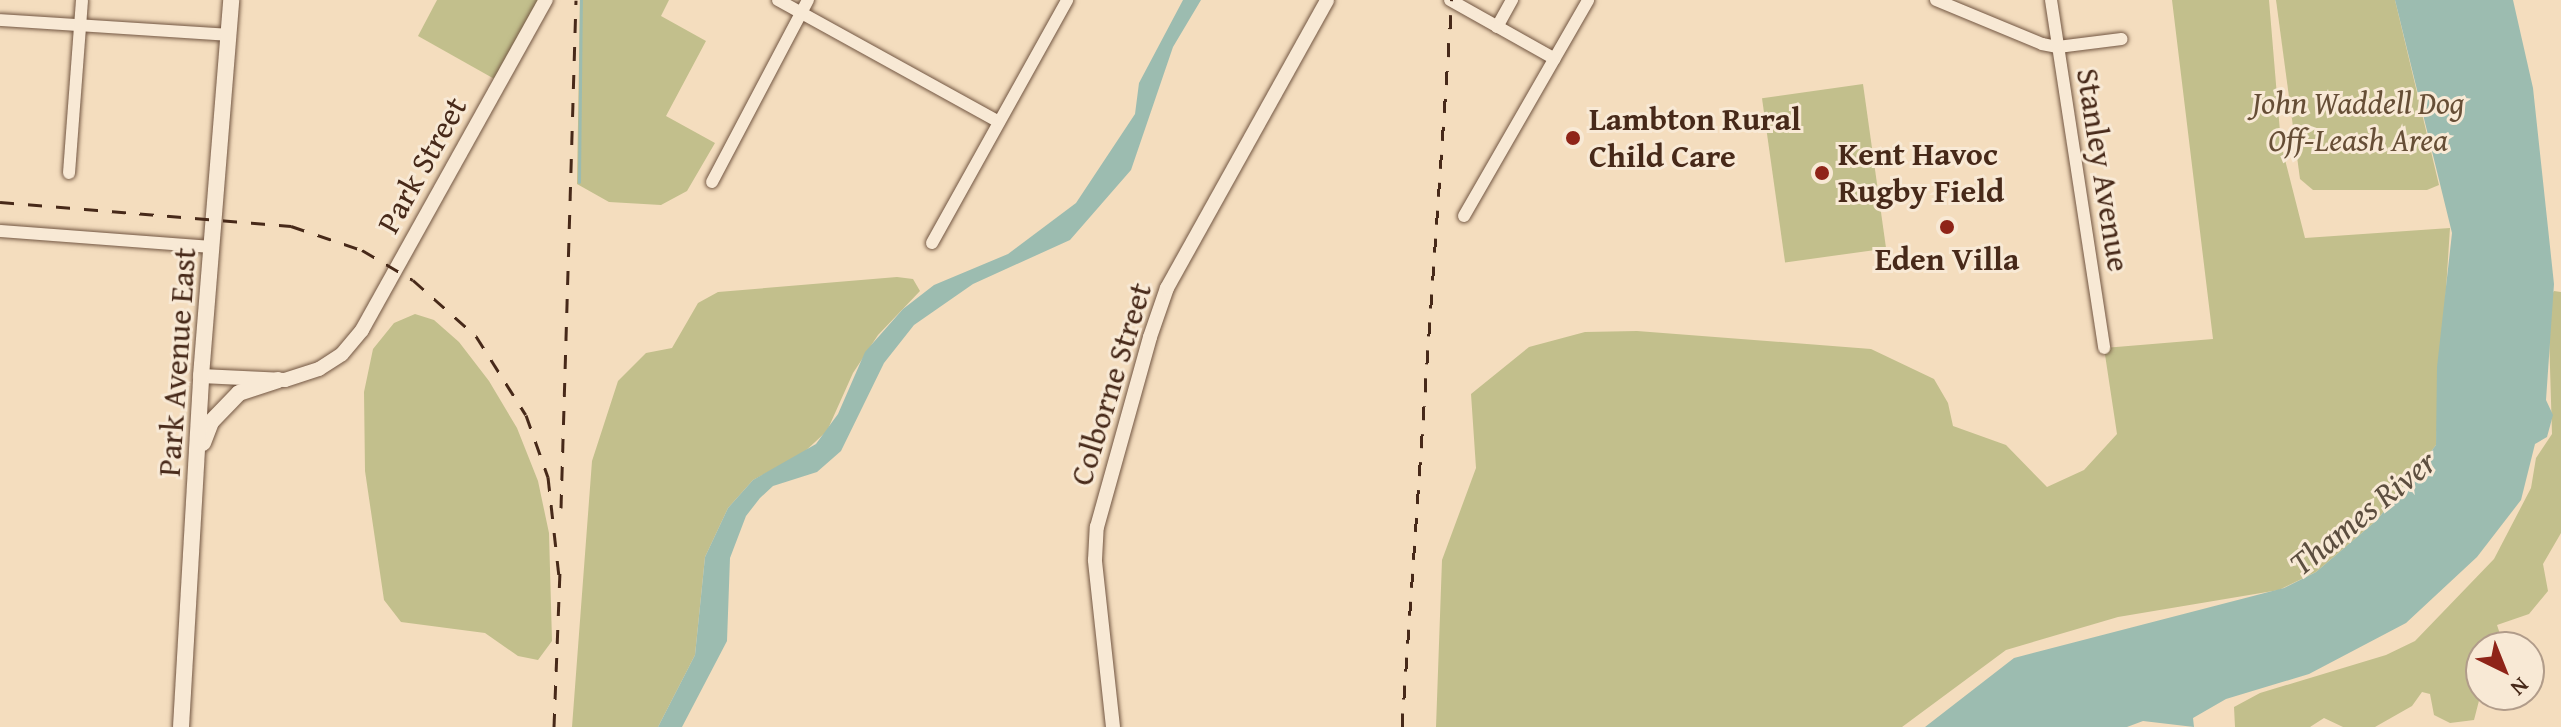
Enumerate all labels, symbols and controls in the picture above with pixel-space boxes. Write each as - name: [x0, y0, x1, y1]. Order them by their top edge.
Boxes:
- street label: Stanley Avenue: [2068, 66, 2138, 274]
- park label: John Waddell Dog Off-Leash Area: [2252, 85, 2464, 160]
- street label: Park Street: [369, 90, 475, 240]
- place label: Lambton Rural Child Care: [1589, 101, 1801, 176]
- marker: Lambton Rural Child Care: [1564, 129, 1582, 147]
- place label: Kent Havoc Rugby Field: [1838, 136, 2004, 211]
- marker: Kent Havoc Rugby Field: [1813, 164, 1831, 182]
- marker: Eden Villa: [1938, 218, 1956, 236]
- place label: Eden Villa: [1875, 240, 2019, 278]
- street label: Park Avenue East: [150, 246, 204, 478]
- street label: Colborne Street: [1062, 278, 1160, 490]
- water label: Thames River: [2280, 440, 2444, 584]
- north arrow: [2465, 631, 2545, 711]
- text: N: [2504, 670, 2536, 704]

